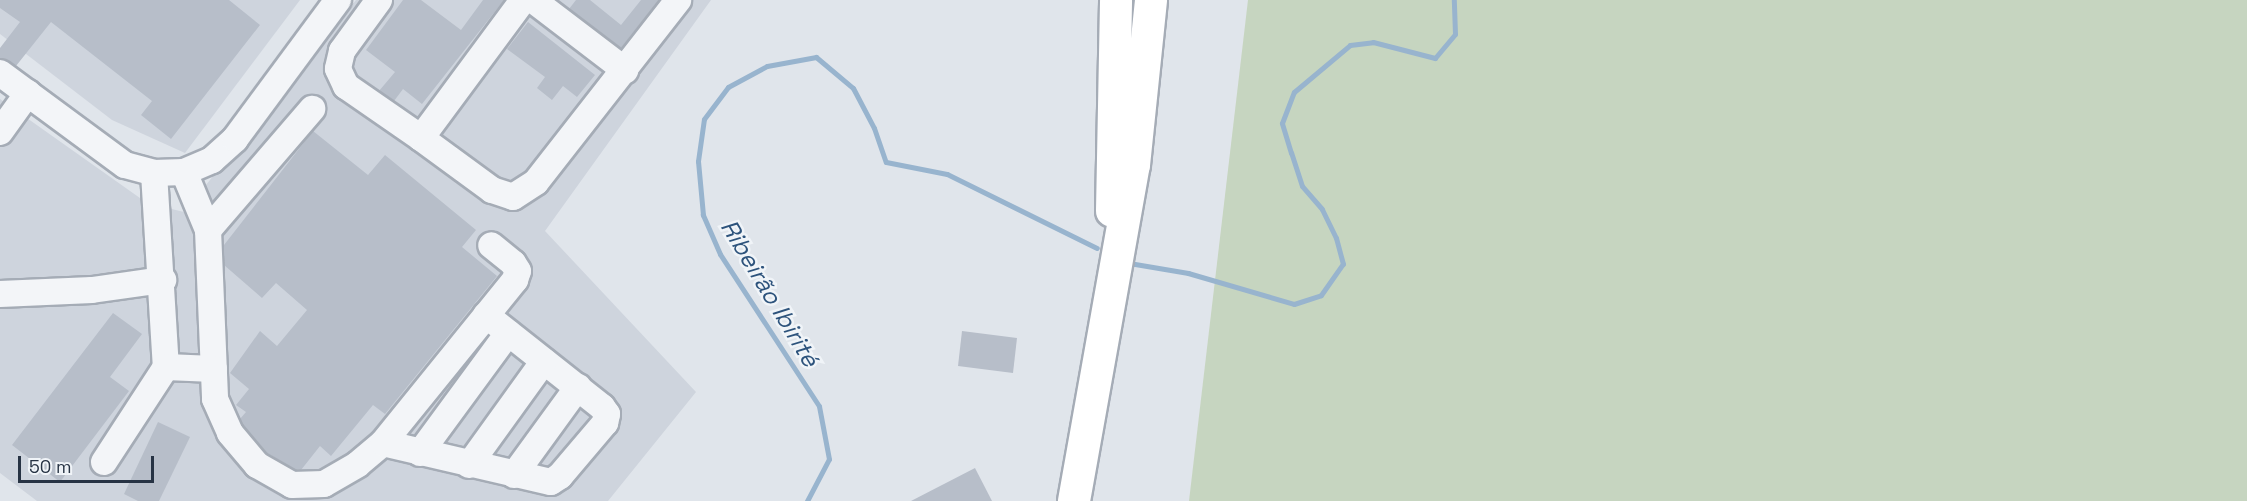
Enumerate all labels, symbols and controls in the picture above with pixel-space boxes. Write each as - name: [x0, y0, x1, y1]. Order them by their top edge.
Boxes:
- water label: Ribeirão Ibirité: [715, 214, 825, 372]
- scale bar: [21, 444, 158, 482]
- text: 50 m: [29, 455, 71, 478]

